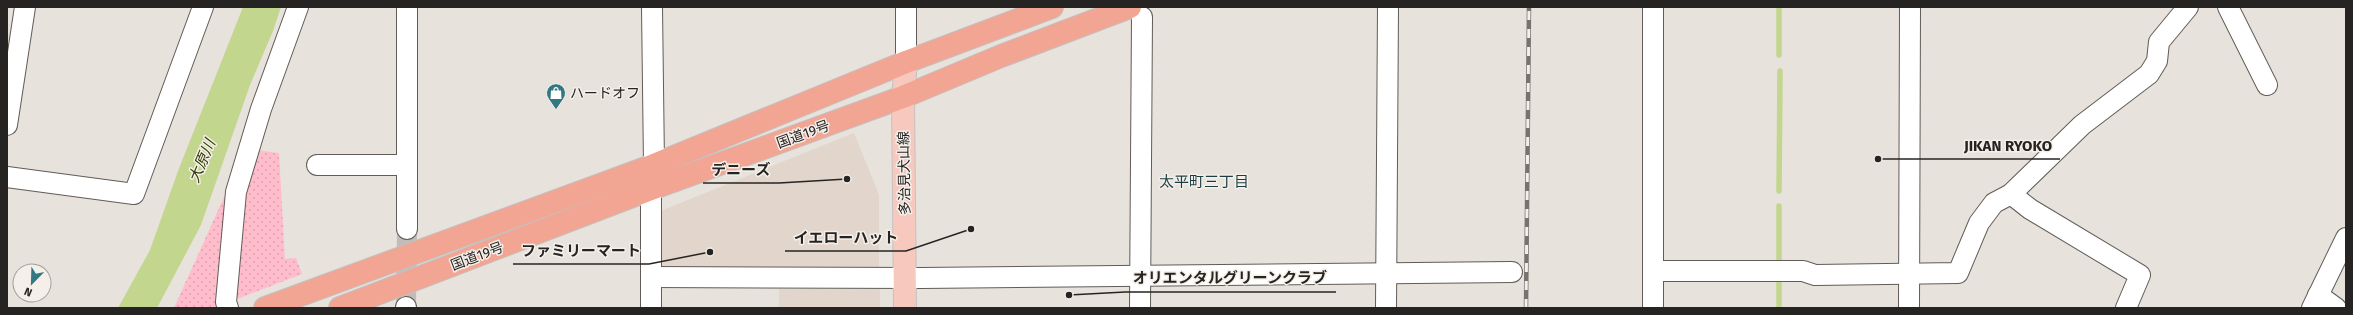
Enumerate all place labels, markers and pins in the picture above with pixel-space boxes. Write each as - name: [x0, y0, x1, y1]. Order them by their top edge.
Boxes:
- shop icon: ハードオフ: [545, 82, 567, 110]
- place label: ハードオフ: [570, 85, 640, 102]
- callout: JIKAN RYOKO: [1956, 132, 2060, 159]
- callout: デニーズ: [703, 156, 779, 183]
- callout: イエローハット: [785, 224, 906, 251]
- callout: ファミリーマート: [513, 237, 649, 264]
- callout: オリエンタルグリーンクラブ: [1125, 265, 1336, 292]

